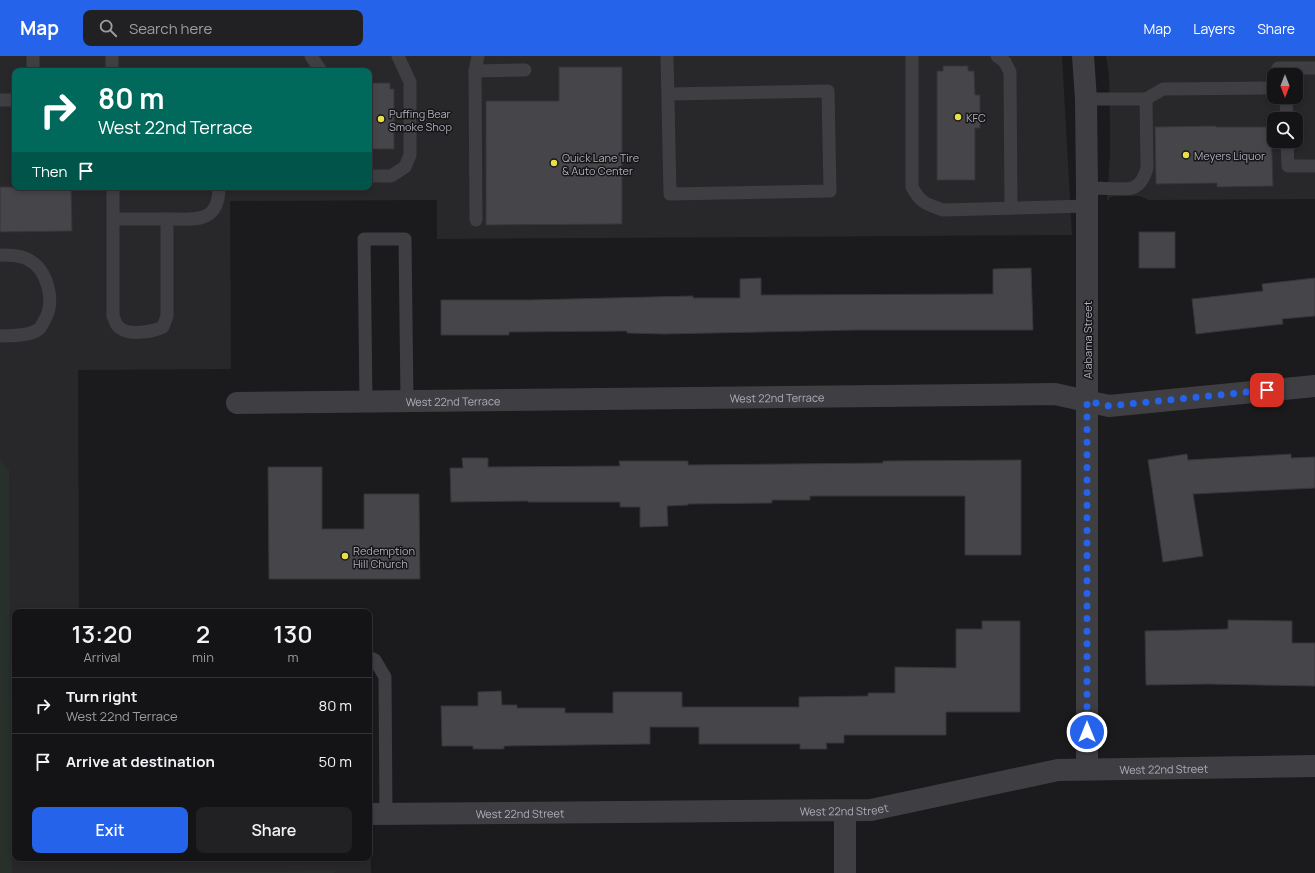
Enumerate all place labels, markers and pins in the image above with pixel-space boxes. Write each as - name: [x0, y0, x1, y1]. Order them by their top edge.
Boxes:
- place label: Puffing Bear Smoke Shop: [389, 106, 452, 134]
- place label: KFC: [966, 110, 986, 125]
- marker: KFC: [953, 112, 963, 122]
- marker: Puffing Bear Smoke Shop: [376, 114, 386, 124]
- place label: Meyers Liquor: [1194, 148, 1265, 163]
- place label: Quick Lane Tire & Auto Center: [562, 150, 640, 178]
- marker: Meyers Liquor: [1181, 150, 1191, 160]
- marker: Quick Lane Tire & Auto Center: [549, 158, 559, 168]
- pin: [1250, 373, 1284, 407]
- place label: Redemption Hill Church: [353, 543, 415, 571]
- marker: Redemption Hill Church: [340, 551, 350, 561]

